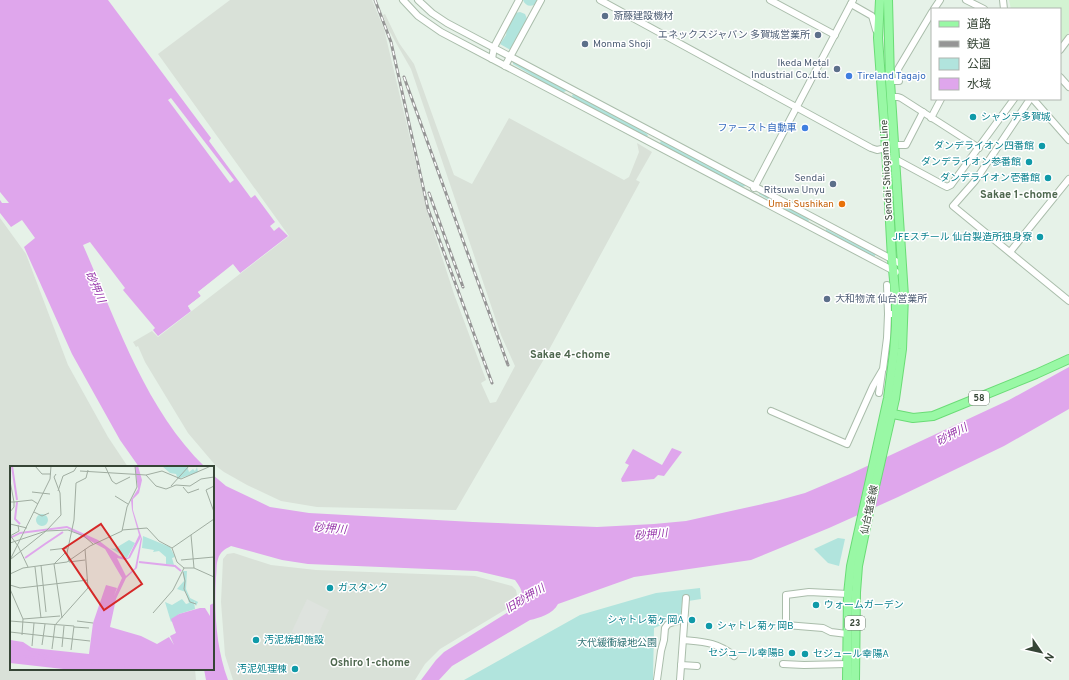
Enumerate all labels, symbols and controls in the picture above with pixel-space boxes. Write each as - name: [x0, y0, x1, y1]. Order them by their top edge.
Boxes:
- legend: [931, 8, 1061, 100]
- place label: 斎藤建設機材: [613, 10, 673, 23]
- marker: 斎藤建設機材: [600, 11, 610, 21]
- text: 道路: [967, 17, 991, 33]
- place label: エネックスジャパン 多賀城営業所: [658, 29, 810, 42]
- marker: エネックスジャパン 多賀城営業所: [813, 30, 823, 40]
- text: 鉄道: [967, 37, 991, 53]
- place label: Monma Shoji: [593, 38, 651, 51]
- marker: Monma Shoji: [580, 39, 590, 49]
- place label: Ikeda Metal Industrial Co.,Ltd.: [751, 57, 829, 82]
- text: 公園: [967, 57, 991, 73]
- marker: Ikeda Metal Industrial Co.,Ltd.: [832, 64, 842, 74]
- place label: Tireland Tagajo: [857, 70, 926, 83]
- marker: Tireland Tagajo: [844, 71, 854, 81]
- text: 水域: [967, 77, 991, 93]
- place label: シャンテ多賀城: [981, 111, 1051, 124]
- marker: シャンテ多賀城: [968, 112, 978, 122]
- street label: Sendai-Shiogama Line: [878, 119, 896, 221]
- place label: ファースト自動車: [718, 122, 797, 135]
- marker: ファースト自動車: [800, 123, 810, 133]
- place label: ダンデライオン四番館: [934, 140, 1034, 153]
- marker: ダンデライオン四番館: [1037, 141, 1047, 151]
- place label: ダンデライオン参番館: [921, 156, 1021, 169]
- marker: ダンデライオン参番館: [1024, 157, 1034, 167]
- place label: Sendai Ritsuwa Unyu: [764, 172, 825, 197]
- place label: ダンデライオン壱番館: [940, 172, 1040, 185]
- marker: ダンデライオン壱番館: [1043, 173, 1053, 183]
- marker: Sendai Ritsuwa Unyu: [828, 179, 838, 189]
- district label: Sakae 1-chome: [980, 188, 1058, 202]
- place label: Umai Sushikan: [768, 198, 834, 211]
- marker: Umai Sushikan: [837, 199, 847, 209]
- place label: JFEスチール 仙台製造所独身寮: [893, 231, 1032, 244]
- marker: JFEスチール 仙台製造所独身寮: [1035, 232, 1045, 242]
- water label: 砂押川: [82, 269, 108, 306]
- place label: 大和物流 仙台営業所: [835, 293, 927, 306]
- marker: 大和物流 仙台営業所: [822, 294, 832, 304]
- district label: Sakae 4-chome: [530, 348, 610, 362]
- road number: 58: [969, 391, 989, 405]
- water label: 砂押川: [934, 421, 971, 449]
- inset map: [10, 466, 214, 670]
- street label: 仙台塩釜線: [858, 484, 882, 536]
- water label: 砂押川: [313, 521, 348, 537]
- water label: 砂押川: [634, 527, 669, 543]
- water label: 旧砂押川: [503, 581, 548, 616]
- place label: ガスタンク: [338, 582, 388, 595]
- marker: ガスタンク: [325, 583, 335, 593]
- place label: ウォームガーデン: [824, 599, 904, 612]
- marker: ウォームガーデン: [811, 600, 821, 610]
- place label: シャトレ菊ヶ岡A: [607, 614, 684, 627]
- marker: シャトレ菊ヶ岡A: [687, 615, 697, 625]
- road number: 23: [845, 616, 865, 630]
- place label: シャトレ菊ヶ岡B: [717, 620, 794, 633]
- marker: シャトレ菊ヶ岡B: [704, 621, 714, 631]
- north arrow: [1021, 632, 1061, 672]
- place label: 汚泥焼却施設: [264, 634, 324, 647]
- marker: 汚泥焼却施設: [251, 635, 261, 645]
- park label: 大代緩衝緑地公園: [577, 637, 657, 650]
- place label: セジュール幸陽B: [708, 647, 784, 660]
- marker: セジュール幸陽B: [787, 648, 797, 658]
- place label: セジュール幸陽A: [813, 648, 889, 661]
- marker: セジュール幸陽A: [800, 649, 810, 659]
- text: N: [1040, 650, 1056, 664]
- district label: Oshiro 1-chome: [330, 656, 410, 670]
- place label: 汚泥処理棟: [237, 663, 287, 676]
- marker: 汚泥処理棟: [290, 664, 300, 674]

